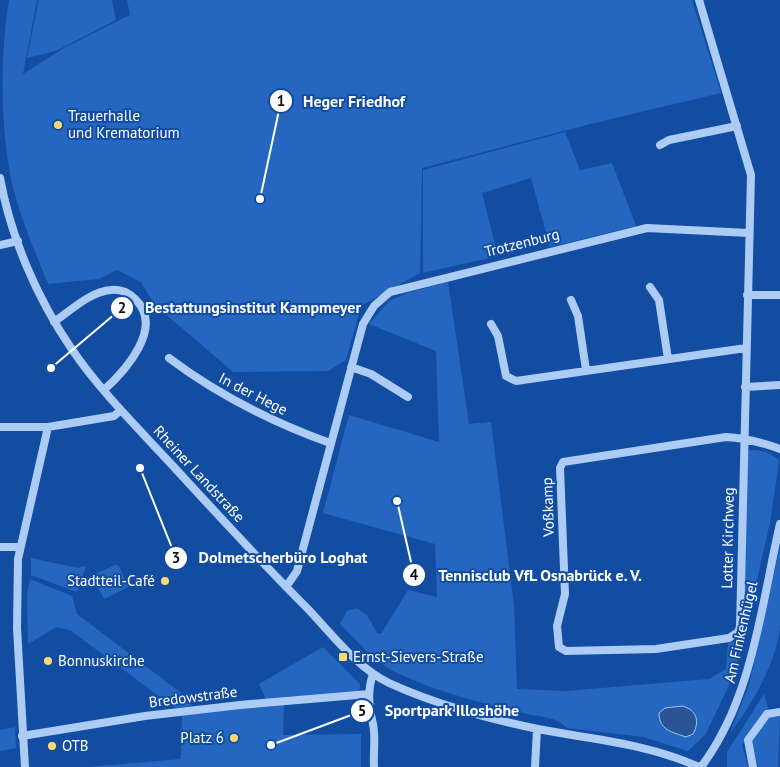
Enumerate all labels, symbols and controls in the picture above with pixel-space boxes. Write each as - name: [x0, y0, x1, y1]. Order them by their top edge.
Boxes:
- callout: Heger Friedhof: [268, 86, 415, 117]
- text: 1: [277, 91, 285, 110]
- text: Heger Friedhof: [303, 91, 406, 111]
- place label: Trauerhalle und Krematorium: [68, 106, 180, 142]
- marker: Trauerhalle und Krematorium: [52, 119, 64, 131]
- street label: Trotzenburg: [482, 224, 561, 261]
- callout: Bestattungsinstitut Kampmeyer: [110, 292, 371, 323]
- text: Bestattungsinstitut Kampmeyer: [145, 297, 361, 317]
- text: 2: [118, 298, 126, 317]
- street label: In der Hege: [216, 368, 291, 419]
- street label: Rheiner Landstraße: [150, 421, 249, 526]
- street label: Voßkamp: [537, 477, 558, 538]
- street label: Lotter Kirchweg: [717, 487, 738, 589]
- callout: Dolmetscherbüro Loghat: [163, 542, 377, 573]
- text: Dolmetscherbüro Loghat: [199, 547, 368, 567]
- text: 3: [172, 548, 180, 567]
- callout: Tennisclub VfL Osnabrück e. V.: [401, 560, 654, 591]
- text: 4: [410, 565, 419, 584]
- text: Tennisclub VfL Osnabrück e. V.: [438, 565, 642, 585]
- place label: Stadtteil-Café: [67, 571, 155, 590]
- marker: Stadtteil-Café: [159, 575, 171, 587]
- street label: Am Finkenhügel: [720, 578, 762, 685]
- place label: Ernst-Sievers-Straße: [353, 647, 484, 666]
- place label: Bonnuskirche: [58, 651, 145, 670]
- marker: Ernst-Sievers-Straße: [337, 651, 349, 663]
- marker: Bonnuskirche: [42, 655, 54, 667]
- street label: Bredowstraße: [148, 682, 238, 711]
- callout: Sportpark Illoshöhe: [350, 695, 530, 726]
- text: Sportpark Illoshöhe: [385, 700, 519, 720]
- text: 5: [358, 701, 366, 720]
- place label: Platz 6: [180, 728, 224, 747]
- marker: Platz 6: [228, 732, 240, 744]
- place label: OTB: [62, 736, 89, 755]
- marker: OTB: [46, 740, 58, 752]

